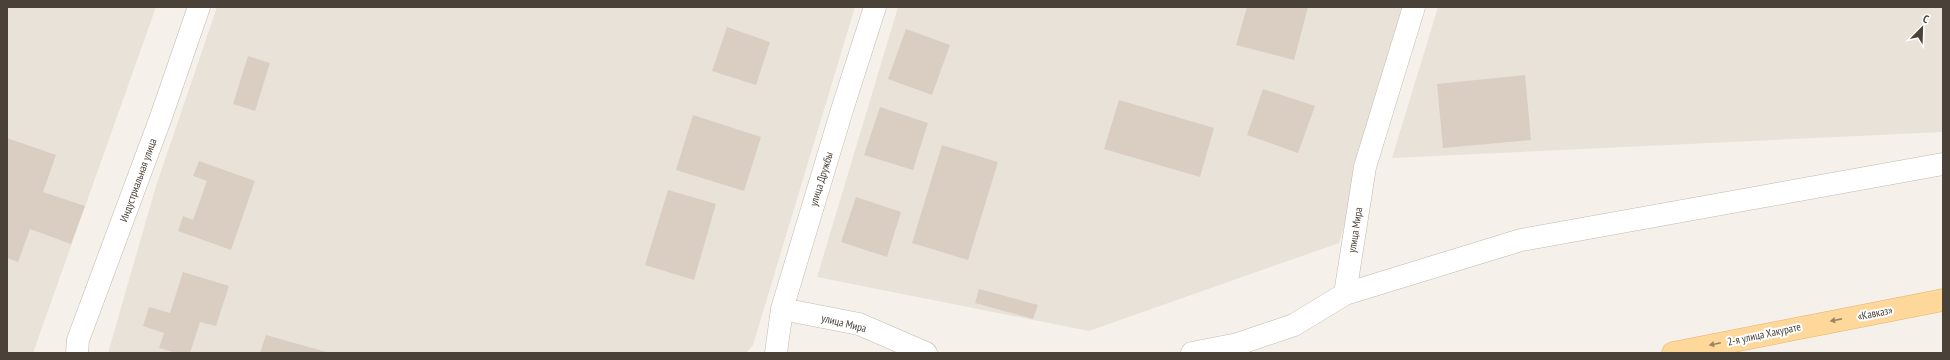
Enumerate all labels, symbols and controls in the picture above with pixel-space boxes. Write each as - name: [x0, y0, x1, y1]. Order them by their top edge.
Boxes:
- north arrow: [1902, 8, 1942, 48]
- text: С: [1921, 11, 1931, 26]
- street label: Индустриальная улица: [116, 136, 160, 224]
- street label: улица Дружбы: [806, 150, 836, 208]
- street label: улица Мира: [1344, 206, 1366, 254]
- street label: «Кавказ»: [1856, 303, 1894, 323]
- street label: улица Мира: [820, 311, 868, 335]
- one-way arrow: [1830, 317, 1842, 323]
- street label: 2-я улица Хакурате: [1726, 319, 1802, 349]
- one-way arrow: [1708, 342, 1721, 348]

